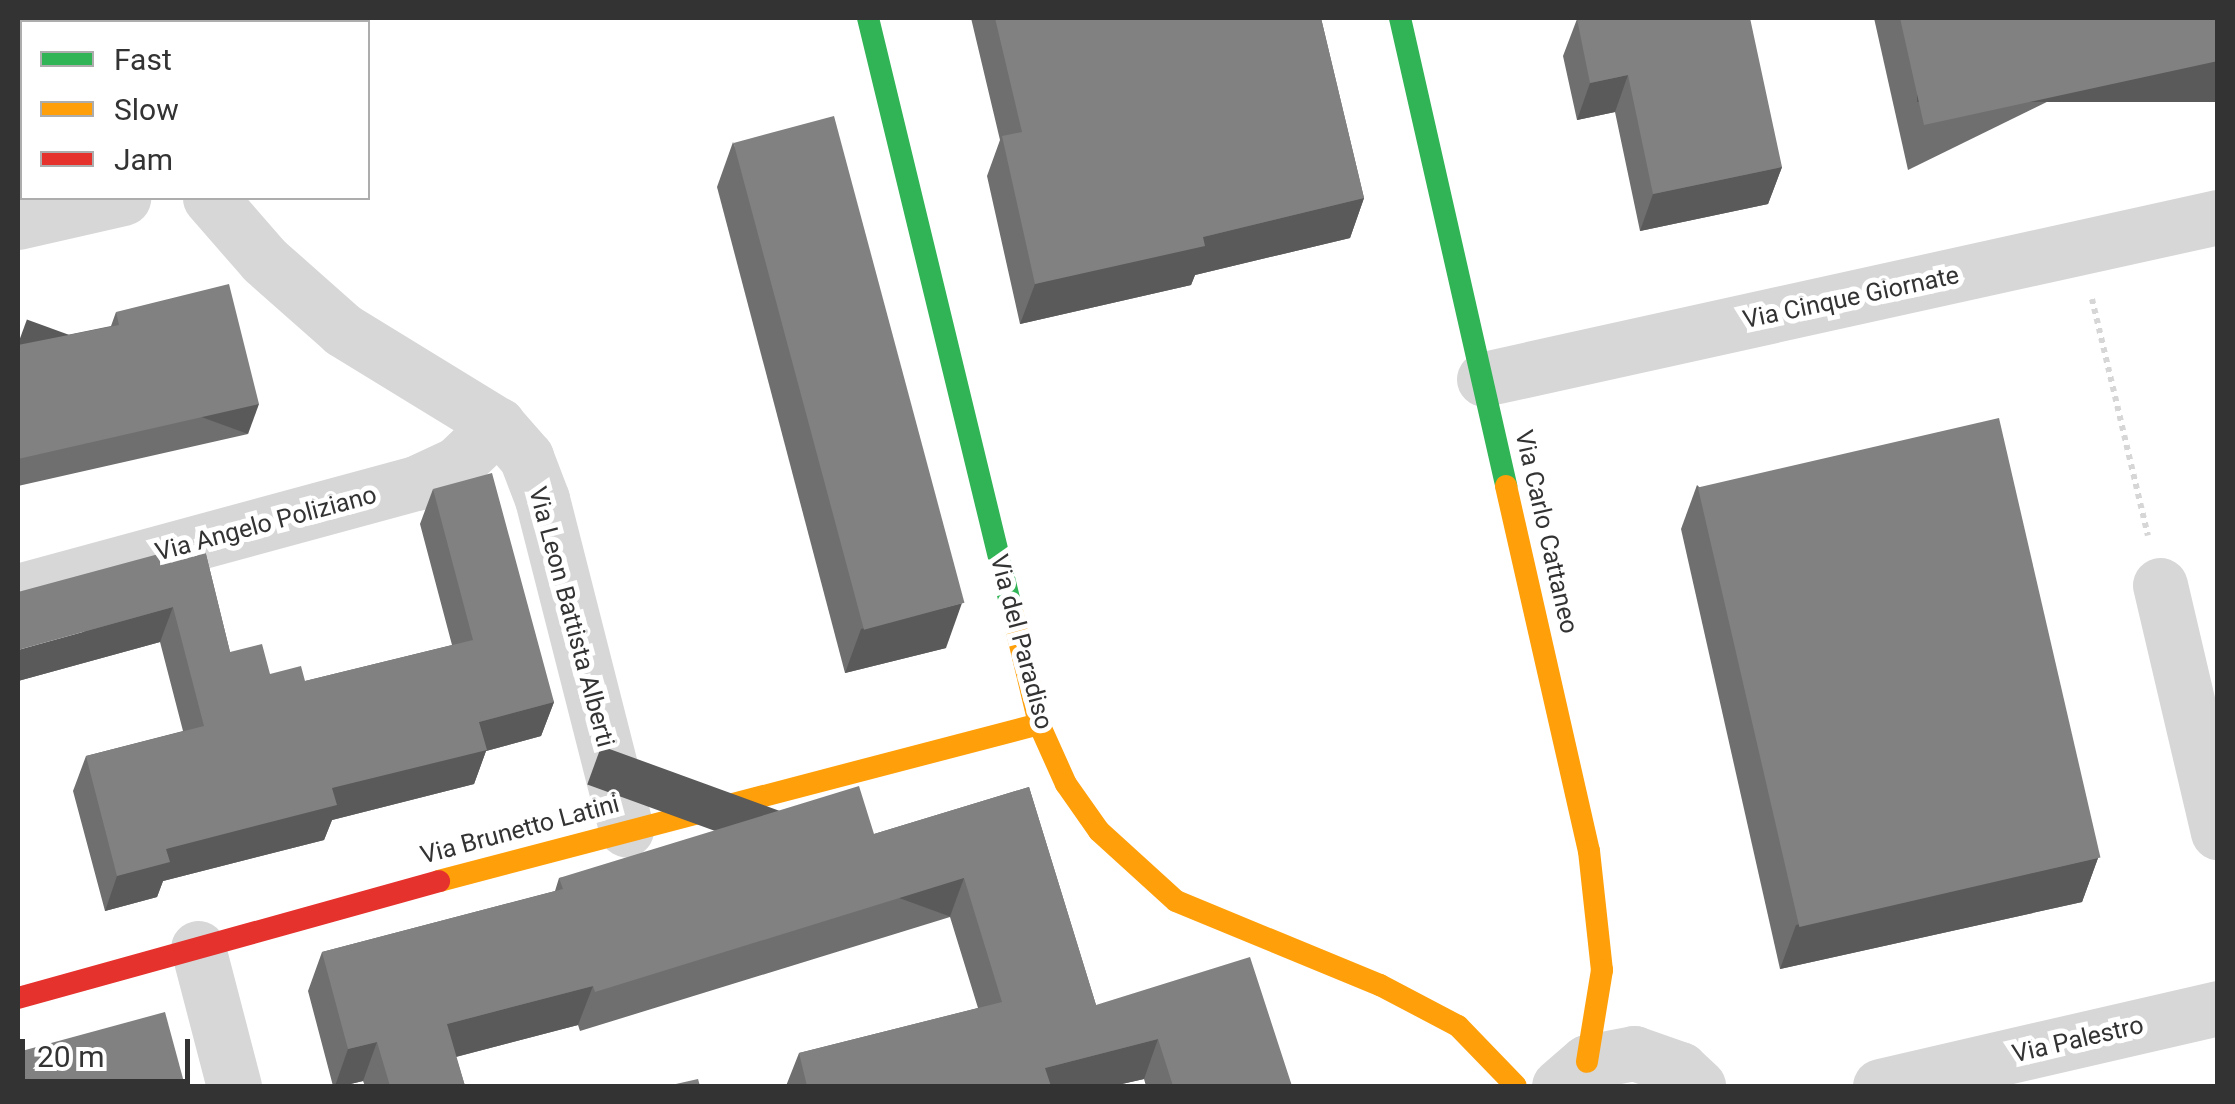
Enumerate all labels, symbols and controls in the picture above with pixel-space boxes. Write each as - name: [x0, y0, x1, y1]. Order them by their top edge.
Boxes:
- legend: [20, 20, 370, 200]
- text: Fast: [114, 42, 172, 77]
- text: Slow: [114, 92, 179, 127]
- text: Jam: [114, 142, 173, 177]
- street label: Via Cinque Giornate: [1740, 260, 1962, 336]
- street label: Via Carlo Cattaneo: [1508, 427, 1584, 637]
- street label: Via Angelo Poliziano: [152, 480, 380, 568]
- street label: Via Leon Battista Alberti: [522, 484, 620, 750]
- street label: Via del Paradiso: [983, 551, 1059, 733]
- street label: Via Brunetto Latini: [417, 789, 623, 871]
- street label: Via Palestro: [2009, 1010, 2147, 1070]
- scale bar: [25, 1019, 195, 1081]
- text: 20 m: [37, 1039, 104, 1074]

